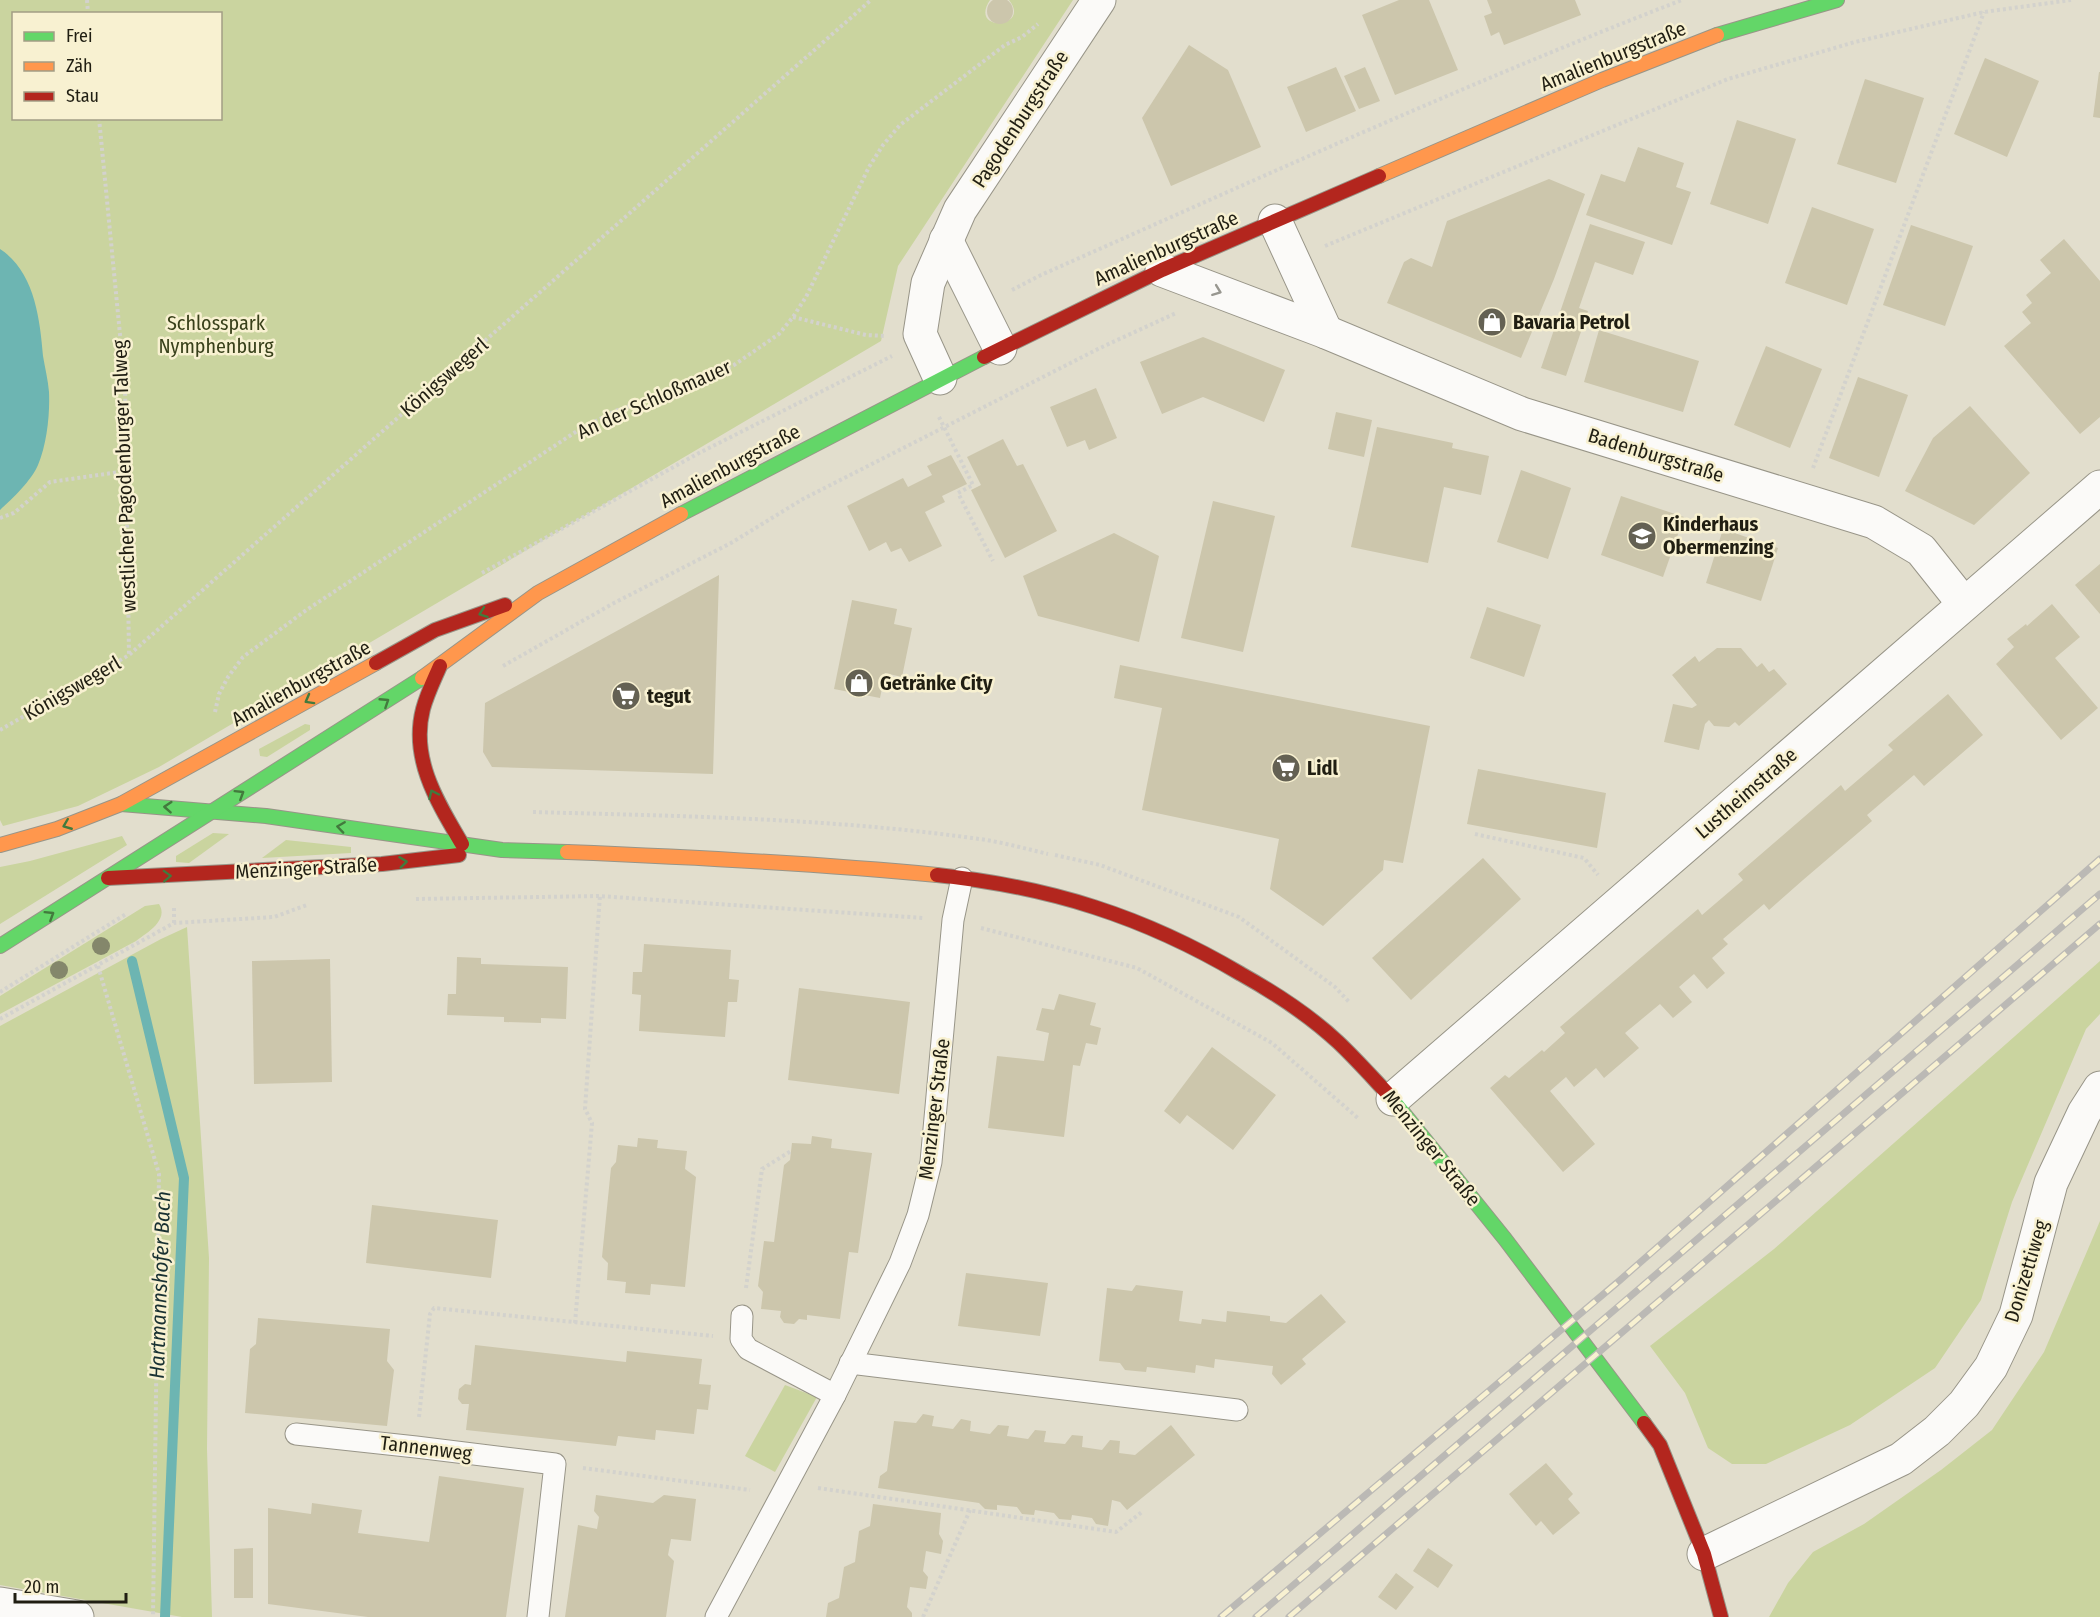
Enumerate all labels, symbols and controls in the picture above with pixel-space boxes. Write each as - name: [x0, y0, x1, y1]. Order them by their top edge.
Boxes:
- legend: [12, 12, 222, 120]
- street label: Amalienburgstraße: [1537, 16, 1689, 96]
- text: Frei: [66, 25, 92, 47]
- street label: Pagodenburgstraße: [967, 46, 1073, 192]
- text: Zäh: [66, 55, 93, 77]
- text: Stau: [66, 85, 99, 107]
- street label: Amalienburgstraße: [1090, 205, 1242, 291]
- one-way arrow: [1210, 284, 1221, 296]
- shop icon: Bavaria Petrol: [1476, 306, 1508, 338]
- place label: Bavaria Petrol: [1513, 310, 1630, 334]
- park label: Schlosspark Nymphenburg: [158, 311, 274, 358]
- street label: Königswegerl: [395, 332, 493, 422]
- street label: westlicher Pagodenburger Talweg: [107, 339, 141, 613]
- street label: An der Schloßmauer: [573, 354, 735, 444]
- street label: Amalienburgstraße: [656, 419, 804, 513]
- street label: Badenburgstraße: [1585, 423, 1727, 487]
- place label: Kinderhaus Obermenzing: [1663, 512, 1774, 559]
- school or university icon: Kinderhaus Obermenzing: [1626, 520, 1658, 552]
- one-way arrow: [478, 605, 489, 618]
- street label: Amalienburgstraße: [227, 635, 375, 731]
- street label: Königswegerl: [19, 651, 125, 725]
- shop icon: Getränke City: [843, 667, 875, 699]
- place label: Getränke City: [880, 671, 993, 695]
- supermarket icon: tegut: [610, 680, 642, 712]
- place label: tegut: [647, 684, 692, 708]
- one-way arrow: [305, 693, 315, 704]
- one-way arrow: [379, 697, 389, 709]
- street label: Lustheimstraße: [1690, 742, 1802, 844]
- supermarket icon: Lidl: [1270, 752, 1302, 784]
- place label: Lidl: [1307, 756, 1338, 780]
- one-way arrow: [428, 789, 440, 800]
- one-way arrow: [233, 791, 244, 802]
- one-way arrow: [163, 801, 172, 814]
- one-way arrow: [62, 818, 73, 831]
- one-way arrow: [336, 822, 345, 834]
- street label: Menzinger Straße: [234, 852, 378, 884]
- one-way arrow: [399, 856, 408, 869]
- one-way arrow: [162, 869, 171, 882]
- one-way arrow: [44, 910, 54, 922]
- street label: Menzinger Straße: [913, 1037, 955, 1181]
- street label: Menzinger Straße: [1378, 1085, 1486, 1211]
- water label: Hartmannshofer Bach: [144, 1191, 176, 1379]
- street label: Donizettiweg: [1999, 1216, 2053, 1325]
- street label: Tannenweg: [379, 1430, 474, 1466]
- scale bar: [15, 1566, 126, 1604]
- text: 20 m: [24, 1576, 59, 1598]

